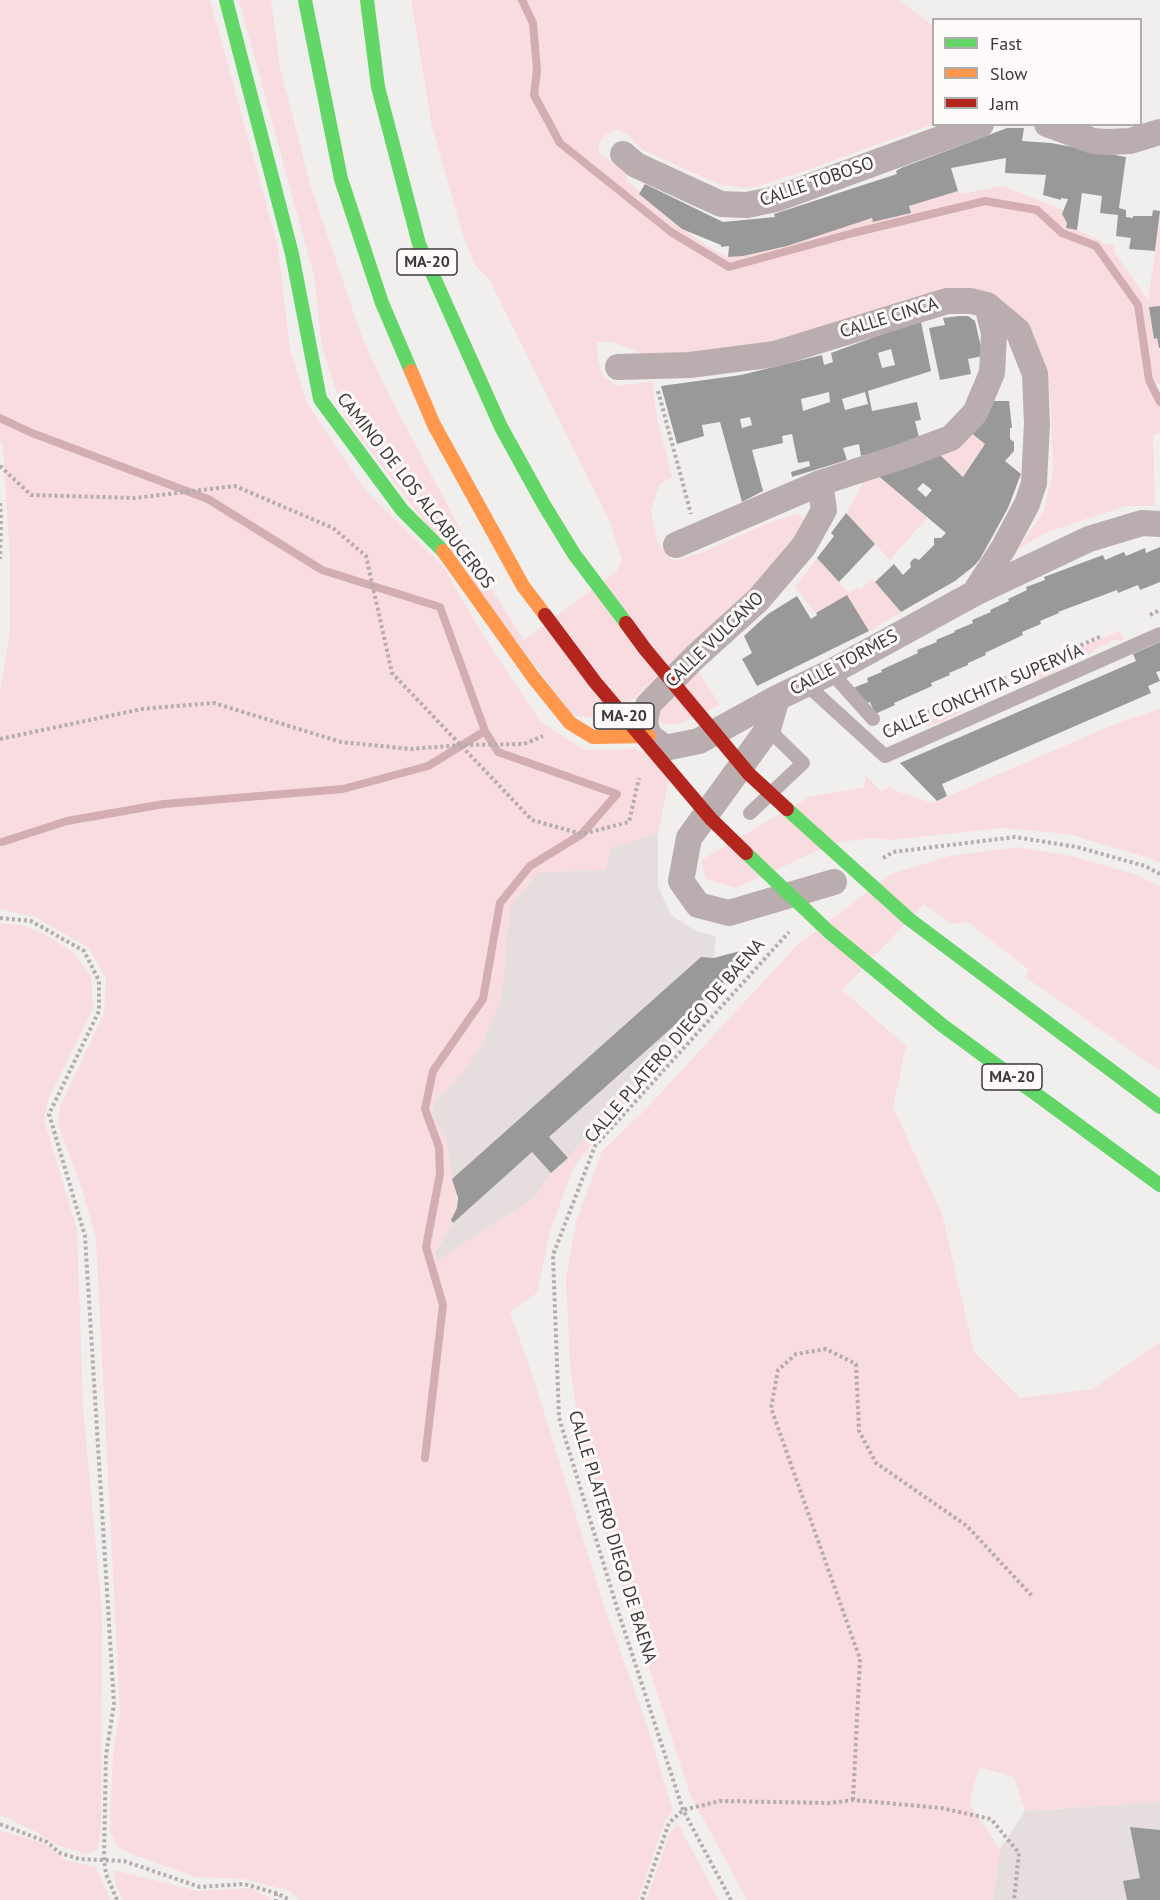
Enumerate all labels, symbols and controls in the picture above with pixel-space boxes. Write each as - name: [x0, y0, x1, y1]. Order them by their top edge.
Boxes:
- legend: [932, 18, 1142, 126]
- text: Fast: [990, 32, 1022, 55]
- text: Slow: [990, 62, 1028, 85]
- text: Jam: [990, 92, 1019, 115]
- street label: CALLE TOBOSO: [757, 152, 877, 212]
- road number: MA-20: [397, 249, 457, 275]
- street label: CALLE CINCA: [837, 293, 941, 343]
- street label: CAMINO DE LOS ALCABUCEROS: [332, 389, 498, 593]
- street label: CALLE VULCANO: [661, 588, 769, 692]
- street label: CALLE TORMES: [786, 626, 902, 700]
- street label: CALLE CONCHITA SUPERVÍA: [879, 640, 1087, 744]
- road number: MA-20: [594, 703, 654, 729]
- street label: CALLE PLATERO DIEGO DE BAENA: [581, 935, 769, 1147]
- road number: MA-20: [982, 1064, 1042, 1090]
- street label: CALLE PLATERO DIEGO DE BAENA: [563, 1408, 661, 1666]

